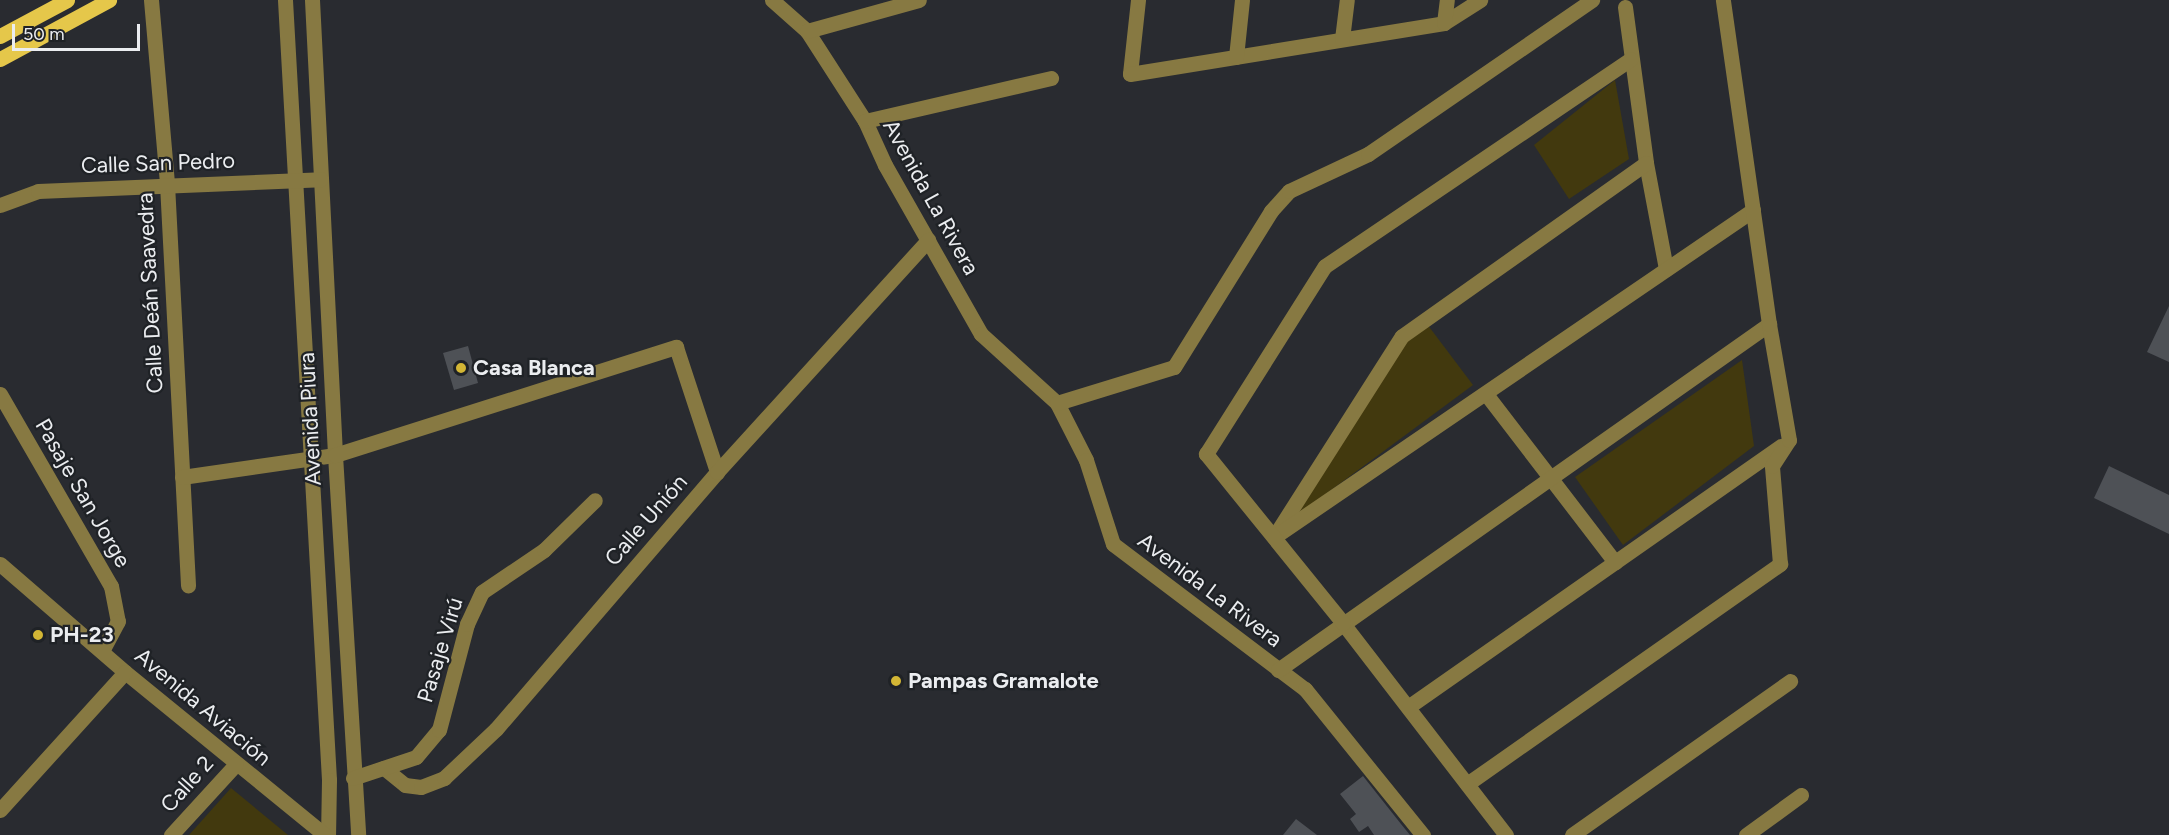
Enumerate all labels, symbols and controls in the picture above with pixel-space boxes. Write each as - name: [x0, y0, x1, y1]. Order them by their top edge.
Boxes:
- scale bar: [15, 12, 142, 50]
- text: 50 m: [23, 23, 65, 45]
- street label: Avenida La Rivera: [877, 115, 985, 279]
- street label: Calle San Pedro: [80, 147, 236, 179]
- street label: Calle Deán Saavedra: [132, 192, 168, 394]
- street label: Avenida Piura: [293, 352, 327, 486]
- place label: Casa Blanca: [473, 355, 595, 381]
- marker: Casa Blanca: [454, 361, 468, 375]
- street label: Pasaje San Jorge: [30, 414, 136, 572]
- street label: Calle Unión: [599, 469, 693, 571]
- street label: Avenida La Rivera: [1133, 527, 1287, 653]
- street label: Pasaje Virú: [411, 594, 469, 706]
- place label: PH-23: [50, 622, 114, 648]
- marker: PH-23: [31, 628, 45, 642]
- street label: Avenida Aviación: [130, 643, 276, 771]
- place label: Pampas Gramalote: [908, 668, 1099, 694]
- marker: Pampas Gramalote: [889, 674, 903, 688]
- street label: Calle 2: [155, 750, 219, 818]

